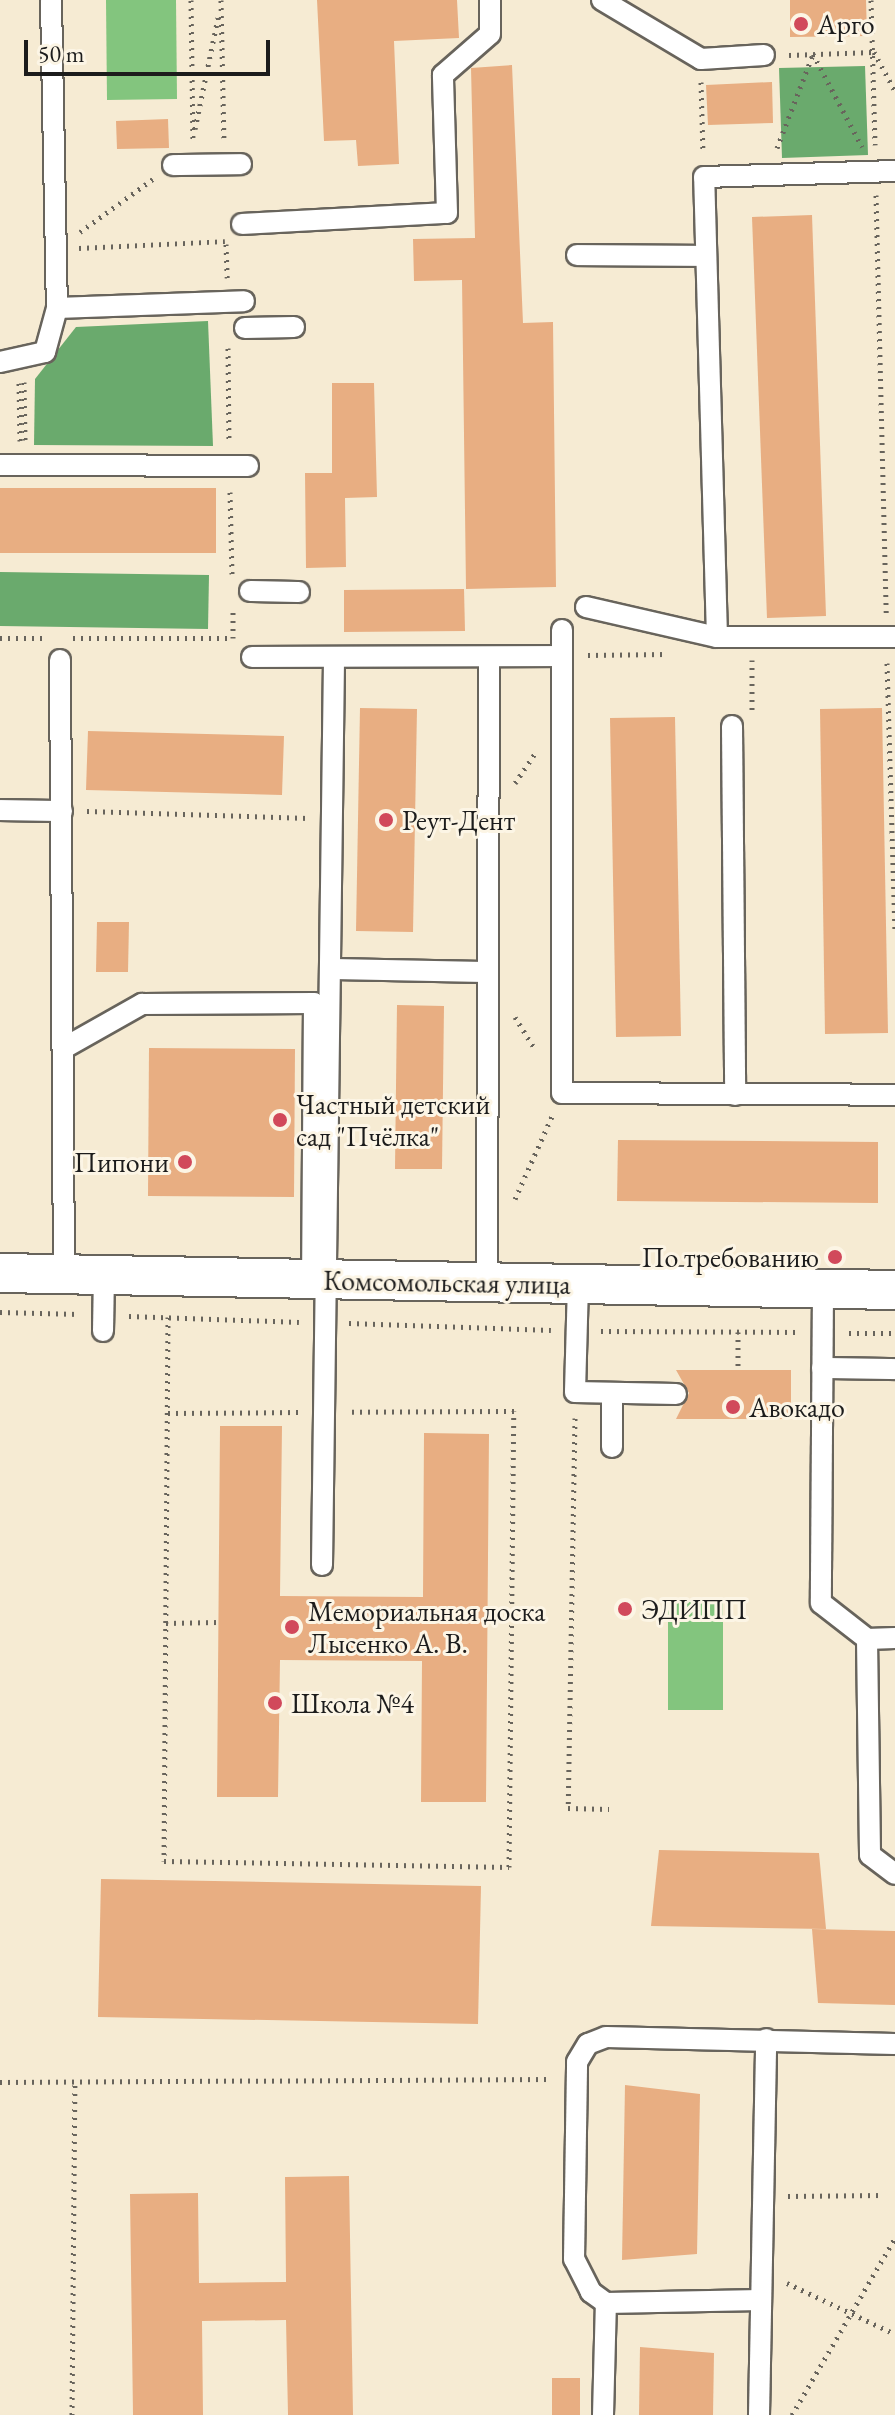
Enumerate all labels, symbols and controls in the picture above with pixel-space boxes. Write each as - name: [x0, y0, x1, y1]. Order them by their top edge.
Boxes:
- place label: Арго: [817, 7, 875, 41]
- marker: Арго: [792, 15, 810, 33]
- scale bar: [28, 24, 274, 74]
- text: 50 m: [38, 38, 85, 69]
- place label: Реут-Дент: [402, 803, 515, 837]
- marker: Реут-Дент: [377, 811, 395, 829]
- place label: Частный детский сад "Пчёлка": [296, 1087, 490, 1153]
- marker: Частный детский сад "Пчёлка": [271, 1111, 289, 1129]
- place label: Пипони: [74, 1145, 169, 1179]
- marker: Пипони: [176, 1153, 194, 1171]
- place label: По требованию: [641, 1240, 819, 1274]
- marker: По требованию: [826, 1248, 844, 1266]
- street label: Комсомольская улица: [323, 1263, 571, 1301]
- place label: Авокадо: [749, 1390, 845, 1424]
- marker: Авокадо: [724, 1398, 742, 1416]
- place label: ЭДИПП: [641, 1592, 747, 1626]
- place label: Мемориальная доска Лысенко А. В.: [308, 1594, 545, 1660]
- marker: ЭДИПП: [616, 1600, 634, 1618]
- marker: Мемориальная доска Лысенко А. В.: [283, 1618, 301, 1636]
- place label: Школа №4: [291, 1686, 414, 1720]
- marker: Школа №4: [266, 1694, 284, 1712]

